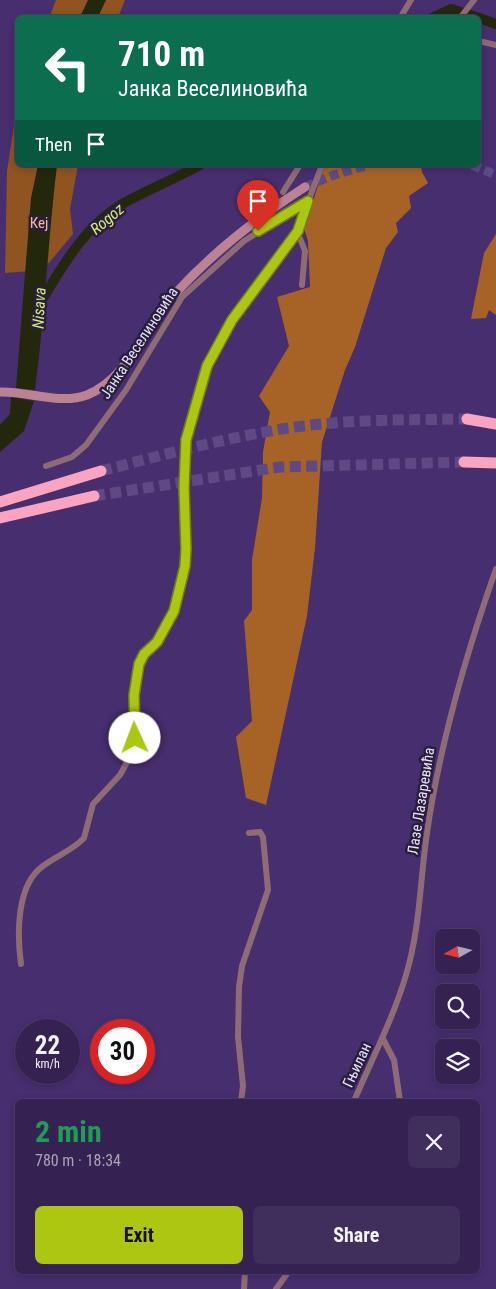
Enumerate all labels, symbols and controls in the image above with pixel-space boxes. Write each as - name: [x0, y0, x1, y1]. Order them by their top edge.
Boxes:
- text: 710 m: [118, 34, 205, 75]
- icon: left: [35, 35, 100, 100]
- text: Јанка Веселиновића: [118, 76, 308, 101]
- icon: arrive: [82, 130, 110, 158]
- text: Then: [35, 133, 72, 156]
- pin: [237, 180, 279, 231]
- icon: arrive: [244, 187, 272, 215]
- water label: Rogoz: [86, 199, 128, 239]
- park label: Кеј: [30, 214, 48, 232]
- street label: Јанка Веселиновића: [96, 284, 182, 402]
- water label: Nisava: [28, 287, 50, 329]
- position arrow: [108, 711, 160, 763]
- street label: Лазе Лазаревића: [404, 746, 438, 856]
- north arrow: [435, 929, 480, 974]
- map controls: [435, 929, 480, 1084]
- button: search: [435, 984, 480, 1029]
- speed limit sign: 30: [90, 1019, 155, 1084]
- text: 22: [35, 1031, 60, 1060]
- button: layers: [435, 1039, 480, 1084]
- street label: Гњилан: [339, 1040, 375, 1090]
- text: km/h: [35, 1057, 60, 1071]
- text: 2 min: [35, 1114, 102, 1149]
- button: close: [408, 1116, 460, 1168]
- text: 780 m · 18:34: [35, 1151, 121, 1170]
- button: Exit: [35, 1206, 243, 1264]
- button: Share: [253, 1206, 460, 1264]

